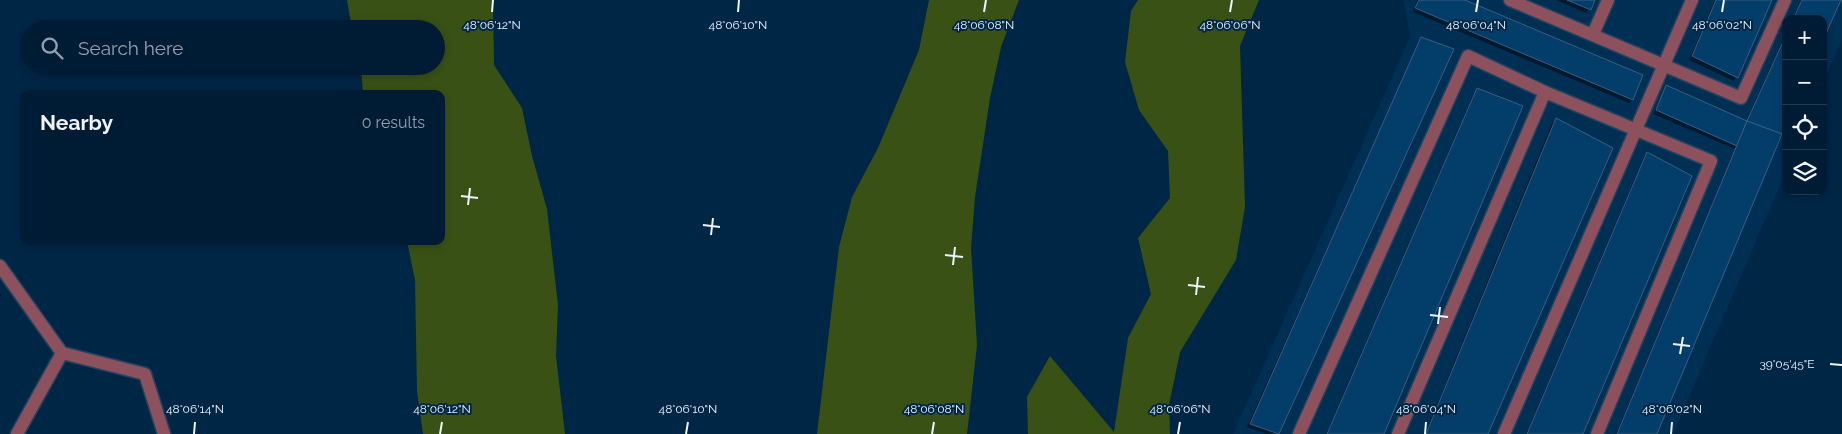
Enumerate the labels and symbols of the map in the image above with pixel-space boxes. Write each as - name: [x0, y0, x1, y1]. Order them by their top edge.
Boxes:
- text: 48°06'12"N: [463, 18, 521, 32]
- text: 48°06'10"N: [709, 18, 767, 32]
- text: 48°06'08"N: [954, 18, 1014, 32]
- text: 48°06'06"N: [1200, 18, 1260, 32]
- text: 48°06'04"N: [1446, 18, 1506, 32]
- text: 48°06'02"N: [1692, 18, 1752, 32]
- text: 39°05'45"E: [1759, 357, 1815, 371]
- text: 48°06'14"N: [166, 402, 224, 416]
- text: 48°06'12"N: [413, 402, 471, 416]
- text: 48°06'10"N: [659, 402, 717, 416]
- text: 48°06'08"N: [904, 402, 964, 416]
- text: 48°06'06"N: [1150, 402, 1210, 416]
- text: 48°06'04"N: [1396, 402, 1456, 416]
- text: 48°06'02"N: [1642, 402, 1702, 416]

